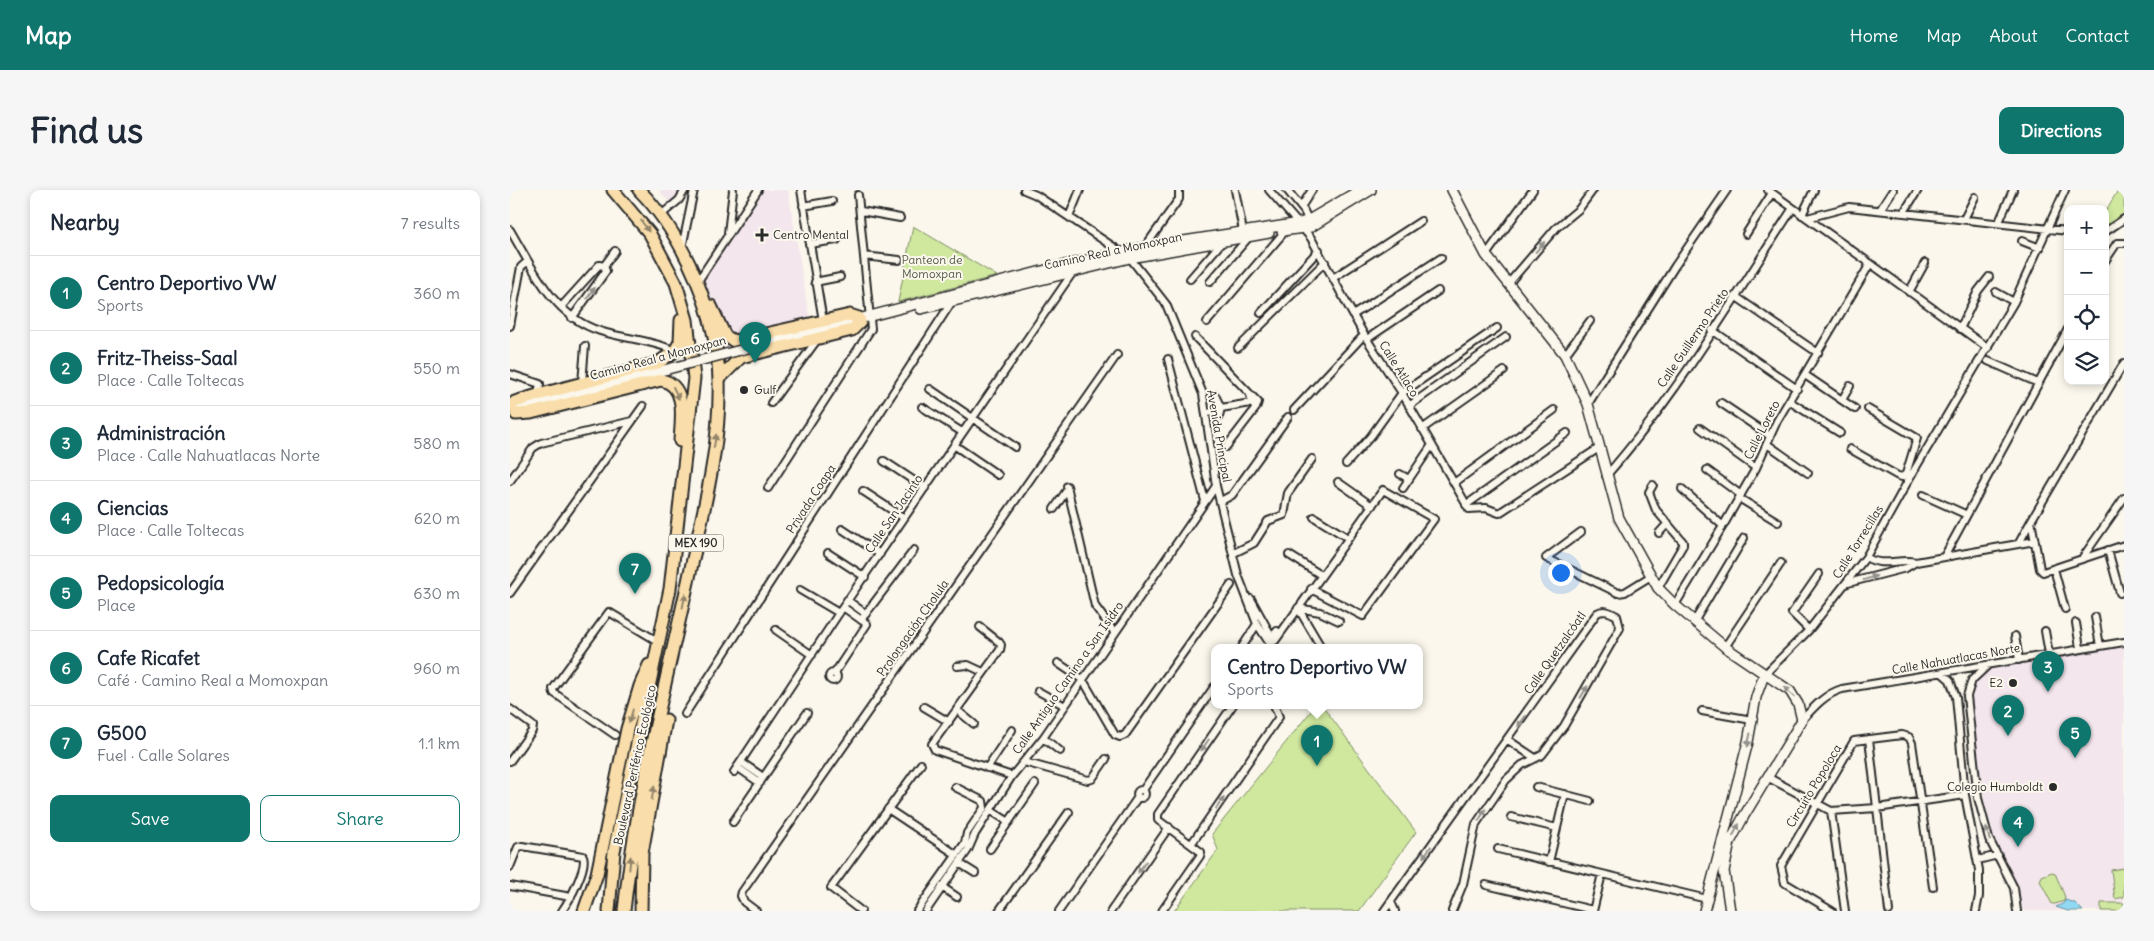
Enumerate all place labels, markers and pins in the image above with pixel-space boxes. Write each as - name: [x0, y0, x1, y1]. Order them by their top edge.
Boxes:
- place label: Centro Mental: [773, 227, 849, 242]
- marker: Centro Mental: [755, 228, 769, 242]
- pin: 6: [739, 322, 771, 363]
- place label: Gulf: [754, 382, 777, 397]
- marker: Gulf: [738, 384, 750, 396]
- pin: 7: [619, 553, 651, 594]
- pin: 3: [2032, 651, 2064, 692]
- place label: E2: [1989, 675, 2003, 690]
- marker: E2: [2007, 677, 2019, 689]
- pin: 2: [1992, 695, 2024, 736]
- pin: 5: [2059, 717, 2091, 758]
- pin: 1: [1301, 725, 1333, 766]
- place label: Colegio Humboldt: [1947, 779, 2043, 794]
- marker: Colegio Humboldt: [2047, 781, 2059, 793]
- pin: 4: [2002, 806, 2034, 847]

